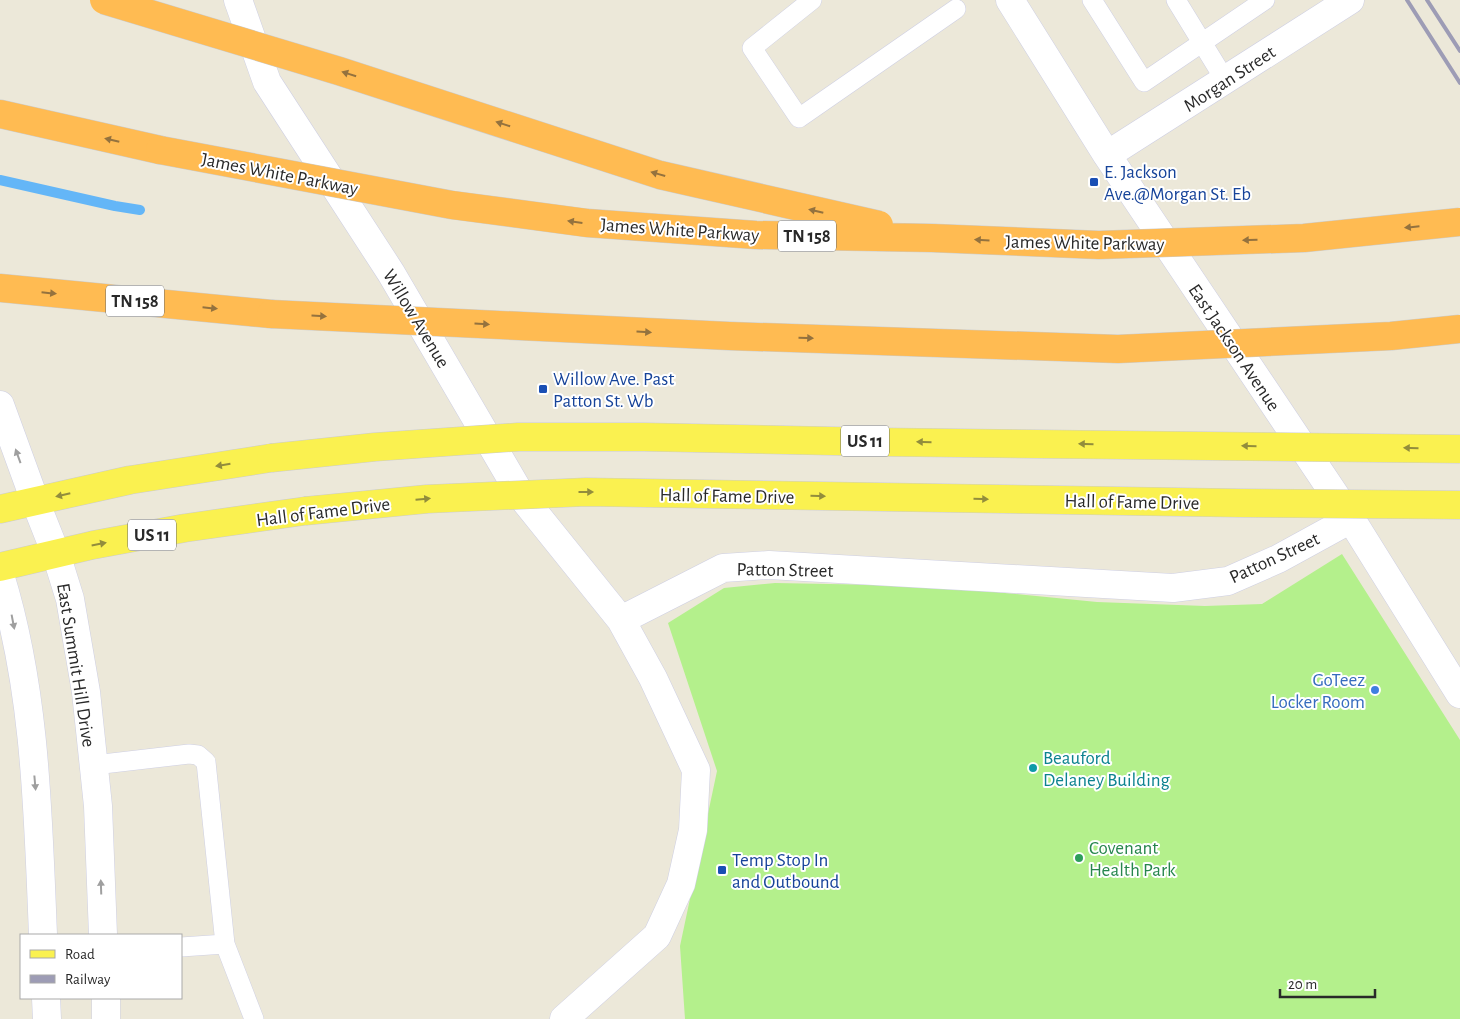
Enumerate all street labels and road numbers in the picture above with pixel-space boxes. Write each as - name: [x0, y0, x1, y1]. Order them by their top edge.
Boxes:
- street label: Morgan Street: [1181, 43, 1279, 116]
- street label: James White Parkway: [200, 150, 360, 199]
- street label: James White Parkway: [600, 215, 760, 246]
- road number: TN 158: [778, 220, 836, 252]
- street label: James White Parkway: [1005, 233, 1165, 254]
- street label: Willow Avenue: [379, 266, 453, 371]
- street label: East Jackson Avenue: [1184, 281, 1283, 415]
- road number: TN 158: [106, 286, 164, 316]
- road number: US 11: [841, 426, 889, 456]
- street label: Hall of Fame Drive: [659, 486, 794, 507]
- street label: Hall of Fame Drive: [1064, 492, 1199, 513]
- street label: Hall of Fame Drive: [255, 495, 391, 530]
- road number: US 11: [128, 520, 176, 550]
- street label: Patton Street: [1227, 529, 1323, 587]
- street label: Patton Street: [736, 560, 834, 581]
- street label: East Summit Hill Drive: [53, 582, 98, 749]

